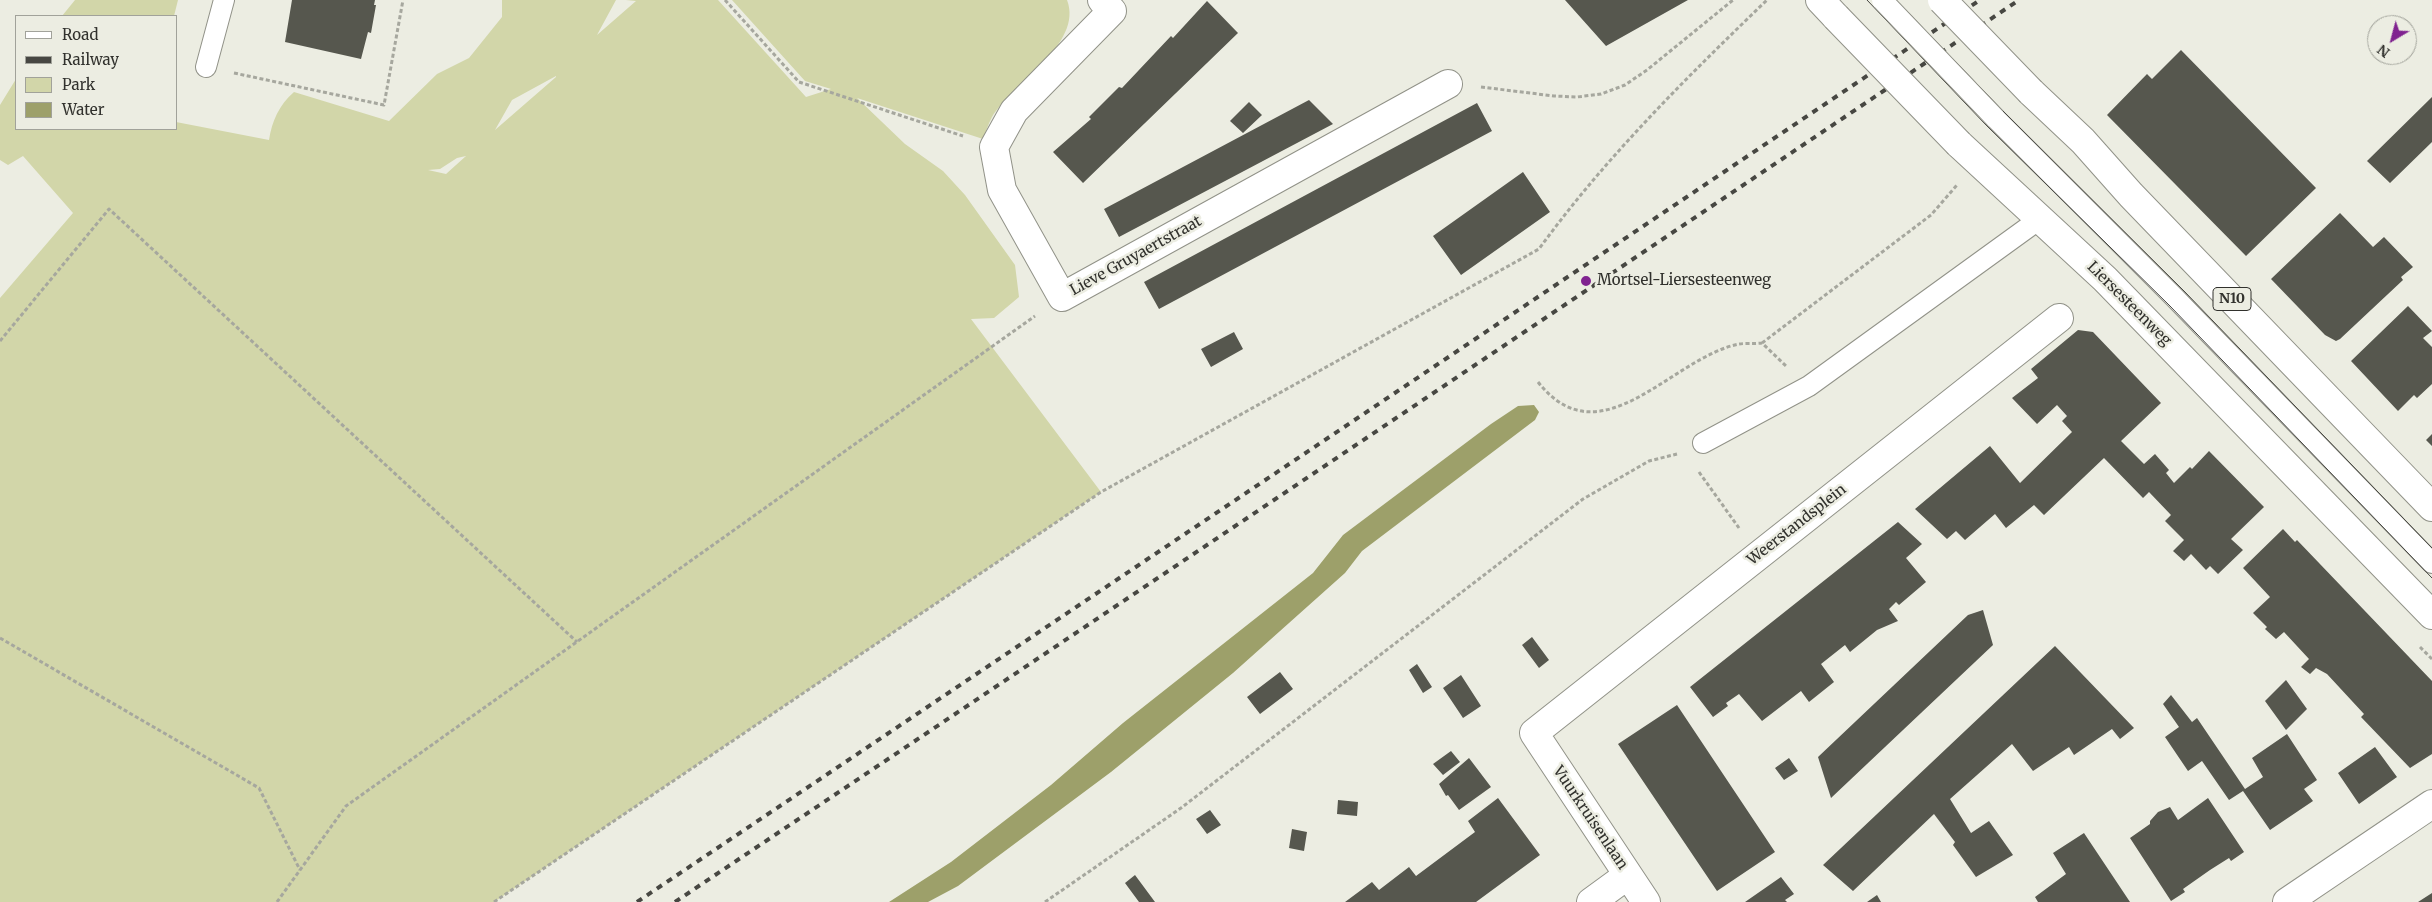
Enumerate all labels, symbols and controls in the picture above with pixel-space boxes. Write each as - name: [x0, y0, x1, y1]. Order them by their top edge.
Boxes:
- legend: [15, 15, 178, 130]
- north arrow: [2367, 15, 2417, 65]
- text: Road: [62, 25, 98, 44]
- text: N: [2374, 41, 2393, 62]
- text: Railway: [62, 50, 119, 69]
- text: Park: [62, 75, 95, 94]
- text: Water: [62, 100, 104, 119]
- street label: Lieve Gruyaertstraat: [1067, 212, 1205, 300]
- street label: Liersesteenweg: [2083, 258, 2175, 350]
- place label: Mortsel-Liersesteenweg: [1597, 272, 1771, 290]
- marker: Mortsel-Liersesteenweg: [1579, 274, 1593, 288]
- road number: N10: [2213, 288, 2251, 310]
- street label: Weerstandsplein: [1744, 481, 1850, 569]
- street label: Vuurkruisenlaan: [1549, 763, 1631, 873]

